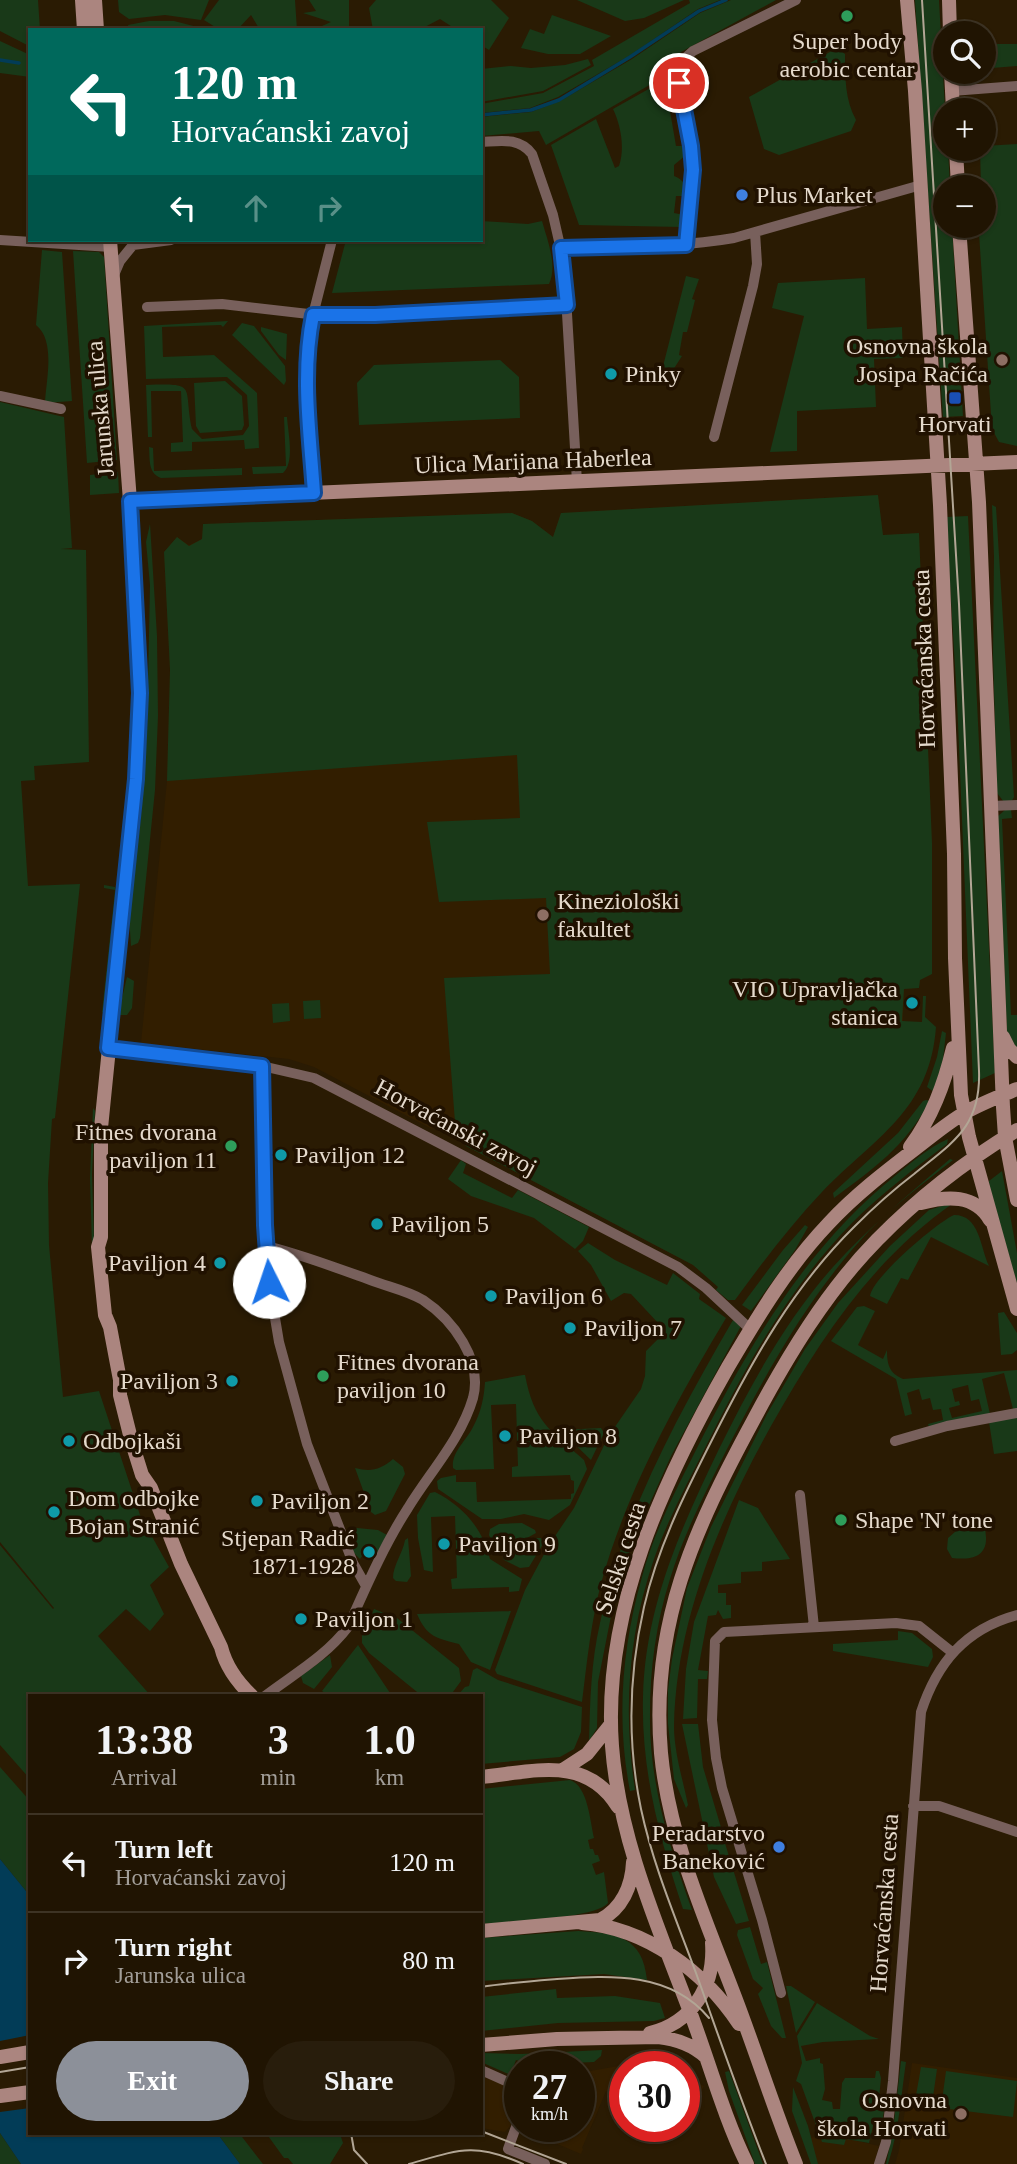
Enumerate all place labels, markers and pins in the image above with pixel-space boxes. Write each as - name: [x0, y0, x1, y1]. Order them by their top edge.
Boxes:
- marker: Super body aerobic centar: [839, 8, 855, 24]
- place label: Super body aerobic centar: [779, 28, 915, 82]
- pin: [649, 53, 709, 113]
- place label: Plus Market: [756, 182, 873, 208]
- marker: Plus Market: [734, 187, 750, 203]
- place label: Osnovna škola Josipa Račića: [846, 333, 988, 387]
- marker: Osnovna škola Josipa Račića: [994, 352, 1010, 368]
- place label: Pinky: [625, 361, 681, 387]
- marker: Pinky: [603, 366, 619, 382]
- marker: Horvati: [947, 390, 963, 406]
- place label: Horvati: [918, 411, 992, 437]
- place label: Kineziološki fakultet: [557, 888, 680, 942]
- marker: Kineziološki fakultet: [535, 907, 551, 923]
- place label: VIO Upravljačka stanica: [732, 976, 898, 1030]
- marker: VIO Upravljačka stanica: [904, 995, 920, 1011]
- place label: Fitnes dvorana paviljon 11: [75, 1119, 217, 1173]
- marker: Fitnes dvorana paviljon 11: [223, 1138, 239, 1154]
- place label: Paviljon 12: [295, 1142, 405, 1168]
- marker: Paviljon 12: [273, 1147, 289, 1163]
- place label: Paviljon 5: [391, 1211, 489, 1237]
- marker: Paviljon 5: [369, 1216, 385, 1232]
- place label: Paviljon 4: [108, 1250, 206, 1276]
- marker: Paviljon 4: [212, 1255, 228, 1271]
- place label: Paviljon 6: [505, 1283, 603, 1309]
- marker: Paviljon 6: [483, 1288, 499, 1304]
- place label: Paviljon 7: [584, 1315, 682, 1341]
- marker: Paviljon 7: [562, 1320, 578, 1336]
- place label: Fitnes dvorana paviljon 10: [337, 1349, 479, 1403]
- place label: Paviljon 3: [120, 1368, 218, 1394]
- marker: Fitnes dvorana paviljon 10: [315, 1368, 331, 1384]
- marker: Paviljon 3: [224, 1373, 240, 1389]
- place label: Paviljon 8: [519, 1423, 617, 1449]
- place label: Odbojkaši: [83, 1428, 182, 1454]
- marker: Paviljon 8: [497, 1428, 513, 1444]
- marker: Odbojkaši: [61, 1433, 77, 1449]
- place label: Dom odbojke Bojan Stranić: [68, 1485, 199, 1539]
- place label: Paviljon 2: [271, 1488, 369, 1514]
- marker: Paviljon 2: [249, 1493, 265, 1509]
- marker: Dom odbojke Bojan Stranić: [46, 1504, 62, 1520]
- place label: Shape 'N' tone: [855, 1507, 993, 1533]
- marker: Shape 'N' tone: [833, 1512, 849, 1528]
- place label: Stjepan Radić 1871-1928: [221, 1525, 355, 1579]
- place label: Paviljon 9: [458, 1531, 556, 1557]
- marker: Paviljon 9: [436, 1536, 452, 1552]
- marker: Stjepan Radić 1871-1928: [361, 1544, 377, 1560]
- place label: Paviljon 1: [315, 1606, 413, 1632]
- marker: Paviljon 1: [293, 1611, 309, 1627]
- place label: Peradarstvo Baneković: [652, 1820, 765, 1874]
- marker: Peradarstvo Baneković: [771, 1839, 787, 1855]
- place label: Osnovna škola Horvati: [817, 2087, 947, 2141]
- marker: Osnovna škola Horvati: [953, 2106, 969, 2122]

